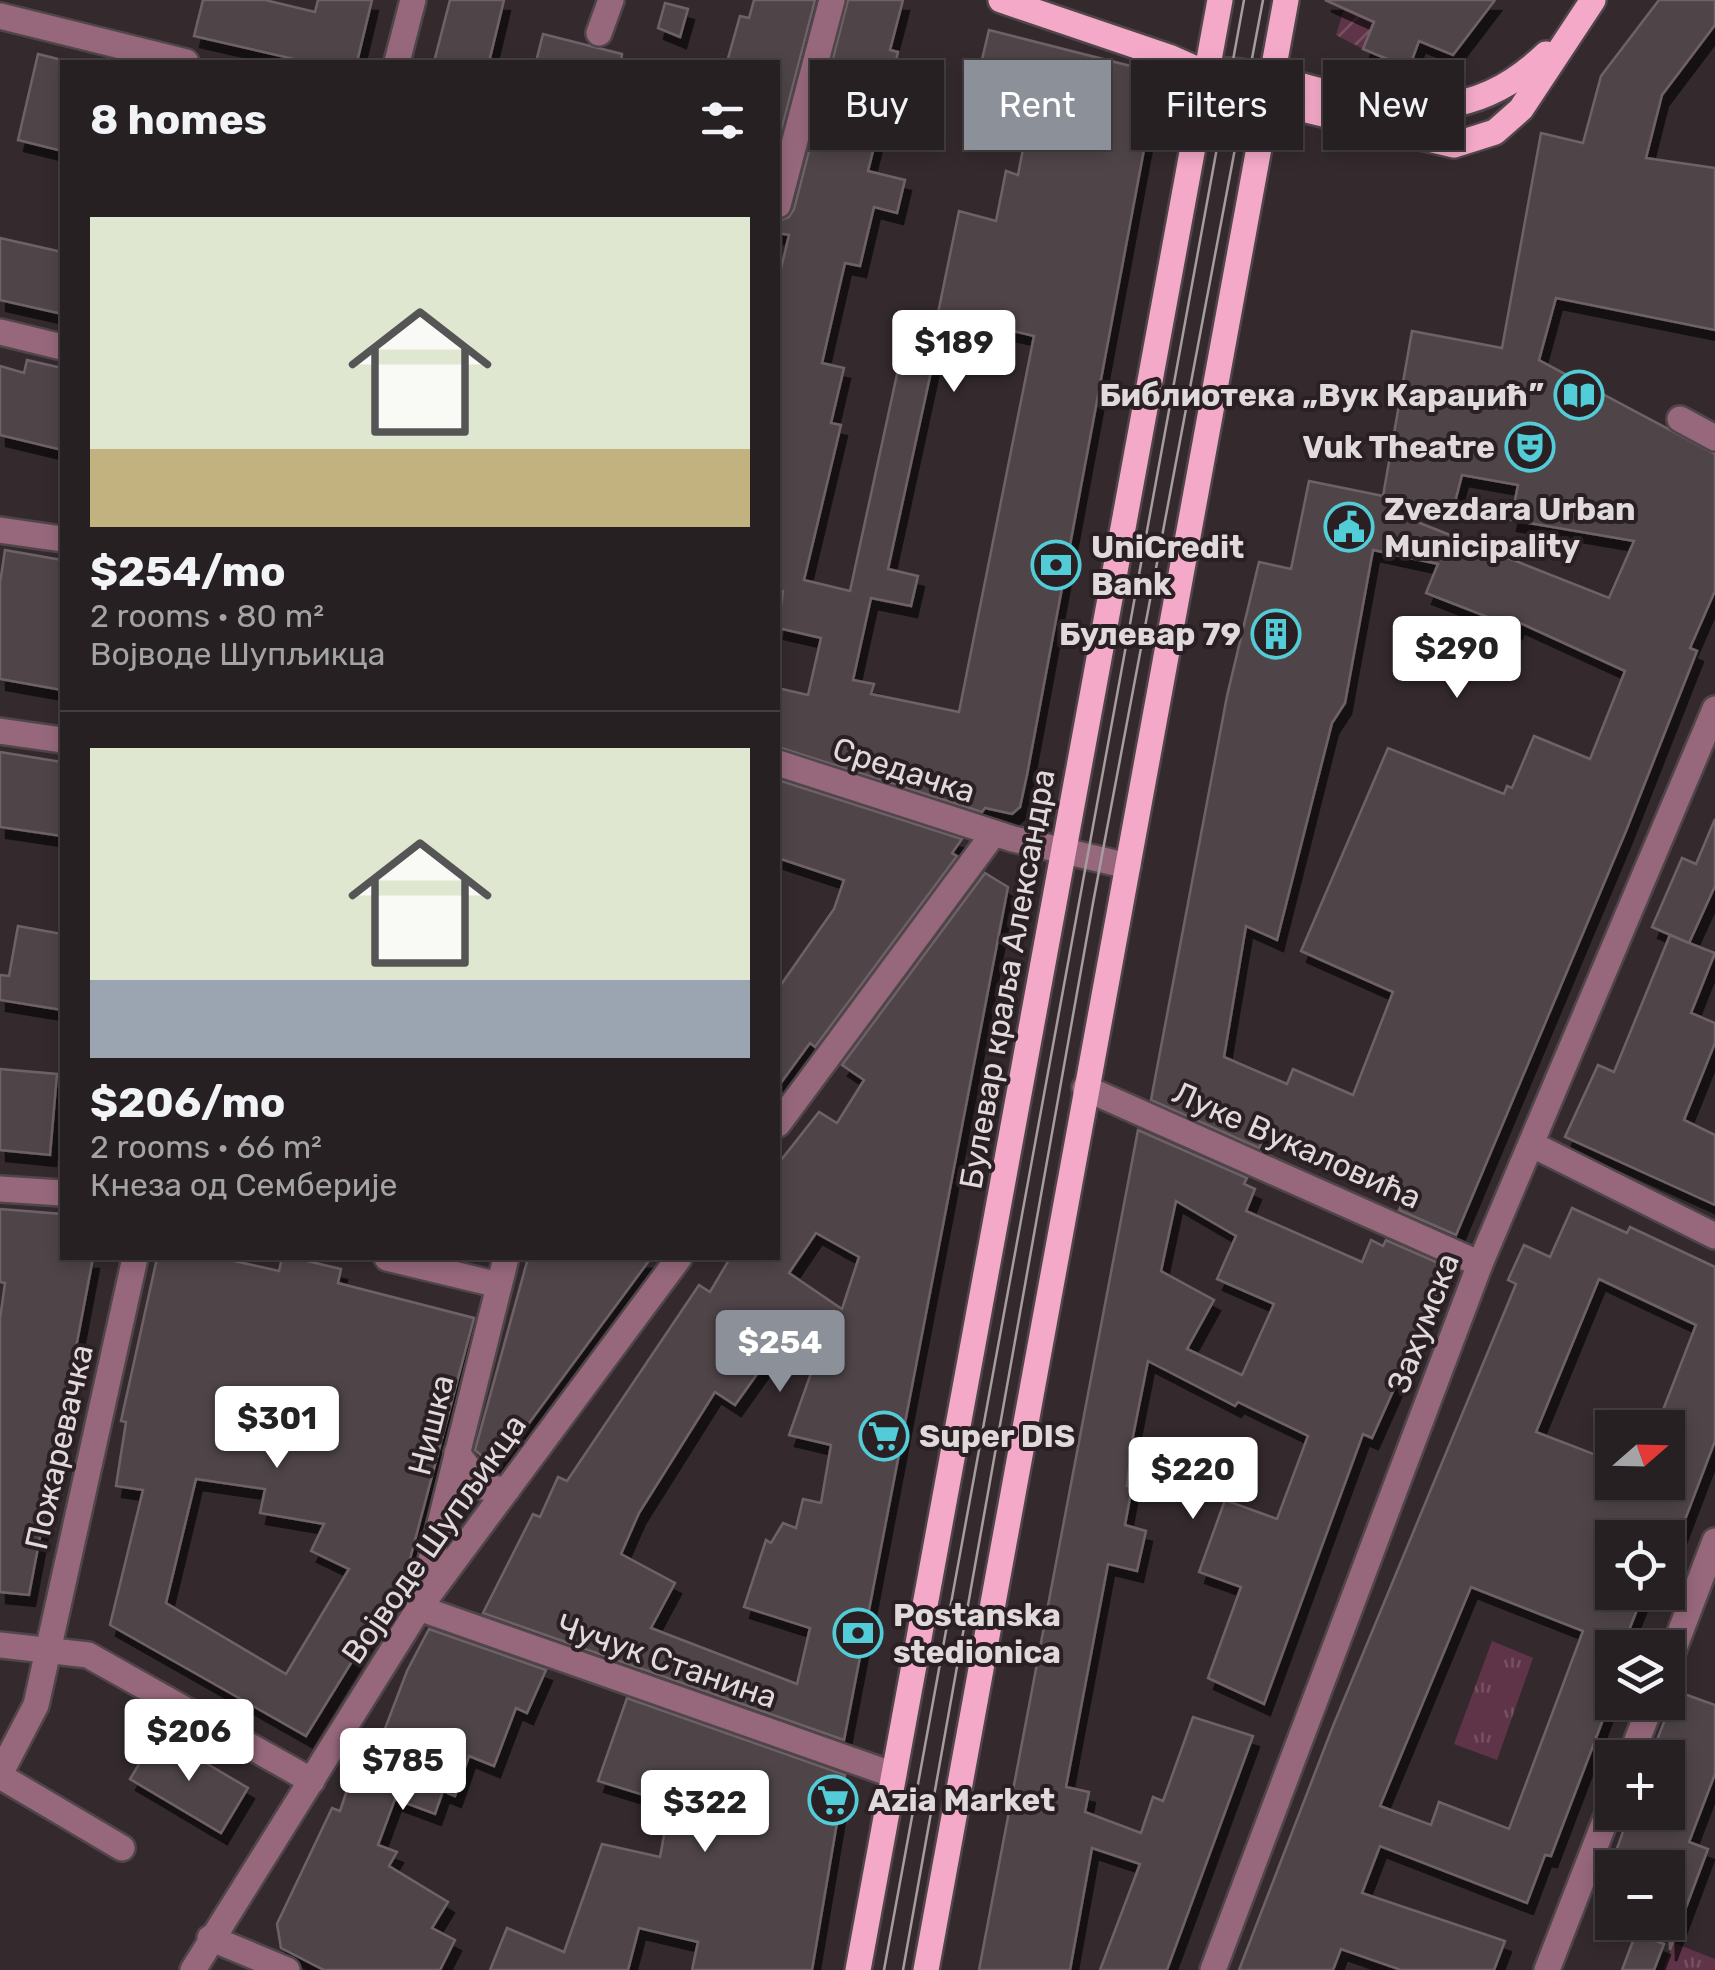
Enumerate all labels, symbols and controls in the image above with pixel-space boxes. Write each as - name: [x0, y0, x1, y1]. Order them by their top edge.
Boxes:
- chip: Buy: [810, 60, 944, 150]
- chip: Rent: [964, 60, 1111, 150]
- chip: Filters: [1131, 60, 1303, 150]
- chip: New: [1323, 60, 1464, 150]
- icon: filters: [695, 93, 750, 148]
- text: 8 homes: [90, 95, 267, 145]
- icon: home: [330, 282, 510, 462]
- pin: $189: [895, 310, 1013, 395]
- text: $189: [914, 323, 994, 361]
- library icon: Библиотека „Вук Караџић”: [1553, 369, 1605, 421]
- place label: Библиотека „Вук Караџић”: [1100, 376, 1544, 414]
- theatre icon: Vuk Theatre: [1504, 421, 1556, 473]
- place label: Vuk Theatre: [1302, 428, 1495, 466]
- place label: Zvezdara Urban Municipality: [1384, 490, 1636, 565]
- public building icon: Zvezdara Urban Municipality: [1323, 501, 1375, 553]
- place label: UniCredit Bank: [1091, 528, 1244, 603]
- bank icon: UniCredit Bank: [1030, 539, 1082, 591]
- text: $254/mo: [90, 547, 286, 597]
- text: 2 rooms · 80 m²: [90, 597, 324, 635]
- building icon: Булевар 79: [1250, 608, 1302, 660]
- place label: Булевар 79: [1059, 615, 1241, 653]
- pin: $290: [1398, 616, 1516, 701]
- text: $290: [1415, 629, 1499, 667]
- text: Војводе Шупљикца: [90, 635, 385, 673]
- street label: Средачка: [828, 729, 980, 811]
- street label: Булевар краља Александра: [951, 766, 1063, 1192]
- icon: home: [330, 813, 510, 993]
- street label: Луке Вукаловића: [1167, 1073, 1427, 1217]
- text: $206/mo: [90, 1078, 286, 1128]
- text: 2 rooms · 66 m²: [90, 1128, 322, 1166]
- text: Кнеза од Семберије: [90, 1166, 397, 1204]
- street label: Захумска: [1379, 1248, 1467, 1398]
- pin: $254: [721, 1310, 839, 1395]
- text: $254: [738, 1323, 822, 1361]
- street label: Пожаревачка: [17, 1341, 101, 1553]
- street label: Нишка: [400, 1371, 462, 1479]
- pin: $301: [218, 1386, 336, 1471]
- text: $301: [237, 1399, 317, 1437]
- street label: Војводе Шупљикца: [334, 1407, 534, 1671]
- supermarket icon: Super DIS: [858, 1410, 910, 1462]
- north arrow: [1595, 1410, 1685, 1500]
- map controls: [1595, 1410, 1685, 1940]
- place label: Super DIS: [919, 1417, 1075, 1455]
- pin: $220: [1134, 1437, 1252, 1522]
- text: $220: [1151, 1450, 1235, 1488]
- button: locate: [1595, 1520, 1685, 1610]
- place label: Postanska stedionica: [893, 1596, 1061, 1671]
- street label: Чучук Станина: [552, 1606, 782, 1716]
- bank icon: Postanska stedionica: [832, 1607, 884, 1659]
- button: layers: [1595, 1630, 1685, 1720]
- pin: $206: [130, 1699, 248, 1784]
- text: $206: [147, 1712, 231, 1750]
- pin: $785: [344, 1728, 462, 1813]
- button: +: [1595, 1740, 1685, 1830]
- text: $785: [362, 1741, 444, 1779]
- pin: $322: [646, 1770, 764, 1855]
- supermarket icon: Azia Market: [807, 1774, 859, 1826]
- place label: Azia Market: [868, 1781, 1055, 1819]
- text: $322: [663, 1783, 747, 1821]
- button: −: [1595, 1850, 1685, 1940]

